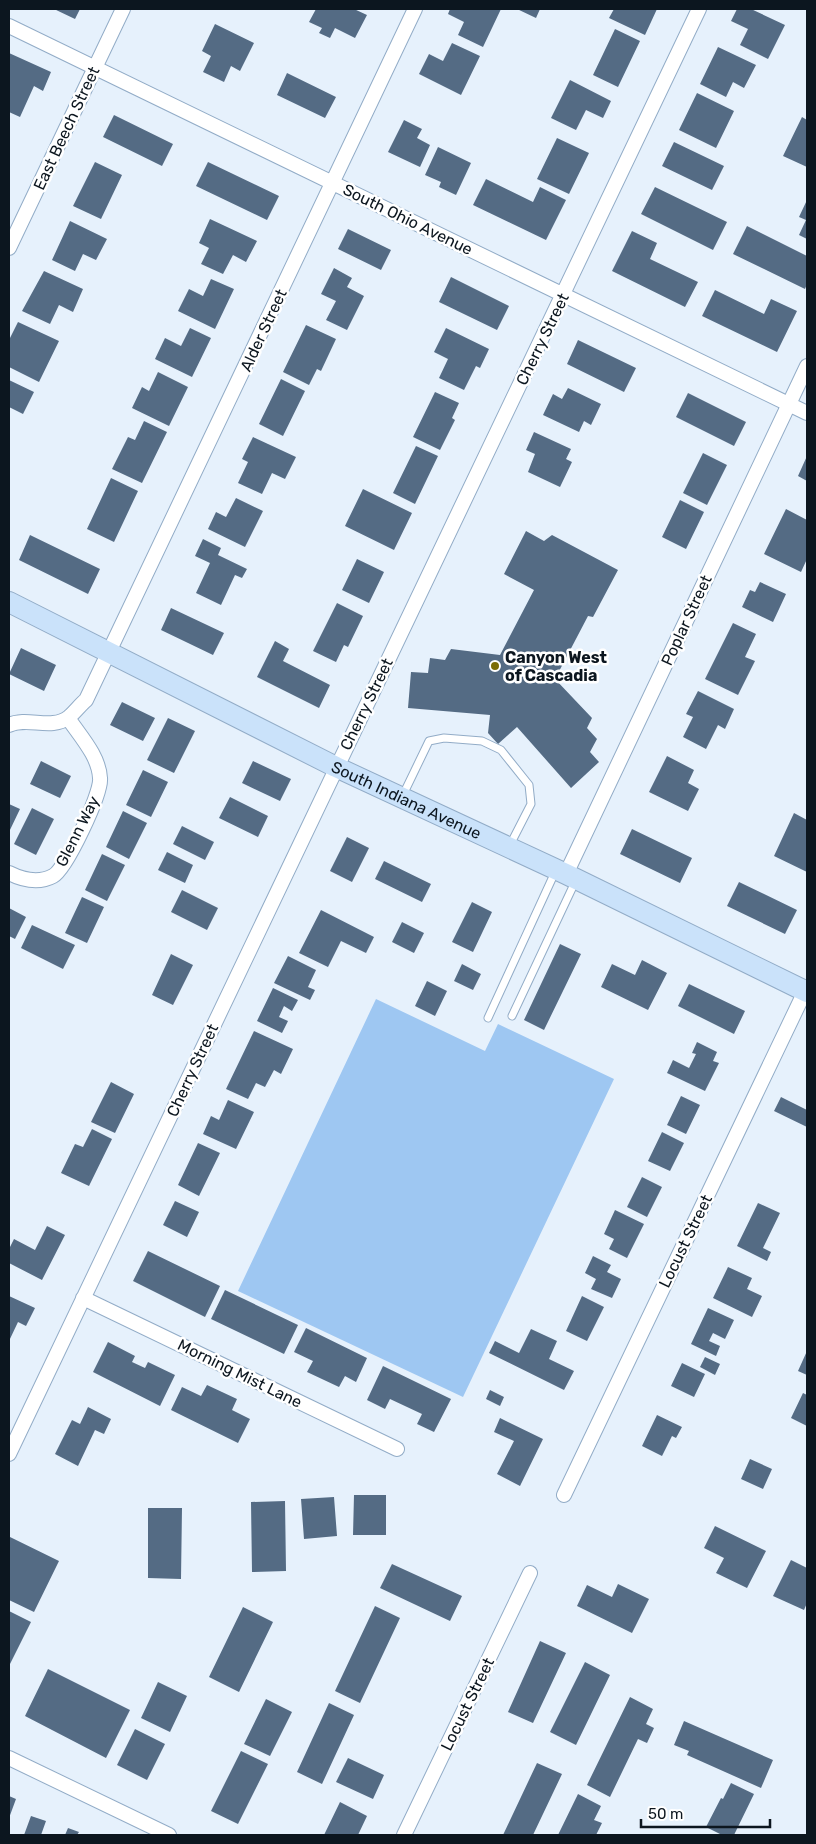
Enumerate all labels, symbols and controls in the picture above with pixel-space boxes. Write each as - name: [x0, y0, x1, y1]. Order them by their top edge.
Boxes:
- street label: East Beech Street: [29, 63, 103, 193]
- street label: South Ohio Avenue: [340, 180, 476, 259]
- street label: Alder Street: [236, 286, 291, 375]
- street label: Cherry Street: [512, 290, 573, 388]
- street label: Poplar Street: [657, 572, 716, 668]
- place label: Canyon West of Cascadia: [505, 648, 608, 685]
- street label: Cherry Street: [336, 655, 397, 753]
- marker: Canyon West of Cascadia: [489, 660, 501, 672]
- street label: South Indiana Avenue: [328, 757, 484, 843]
- street label: Glenn Way: [52, 793, 103, 870]
- street label: Cherry Street: [163, 1021, 222, 1120]
- street label: Locust Street: [655, 1192, 716, 1291]
- street label: Morning Mist Lane: [174, 1335, 305, 1412]
- street label: Locust Street: [437, 1655, 498, 1754]
- scale bar: [641, 1796, 770, 1828]
- text: 50 m: [648, 1805, 683, 1823]

